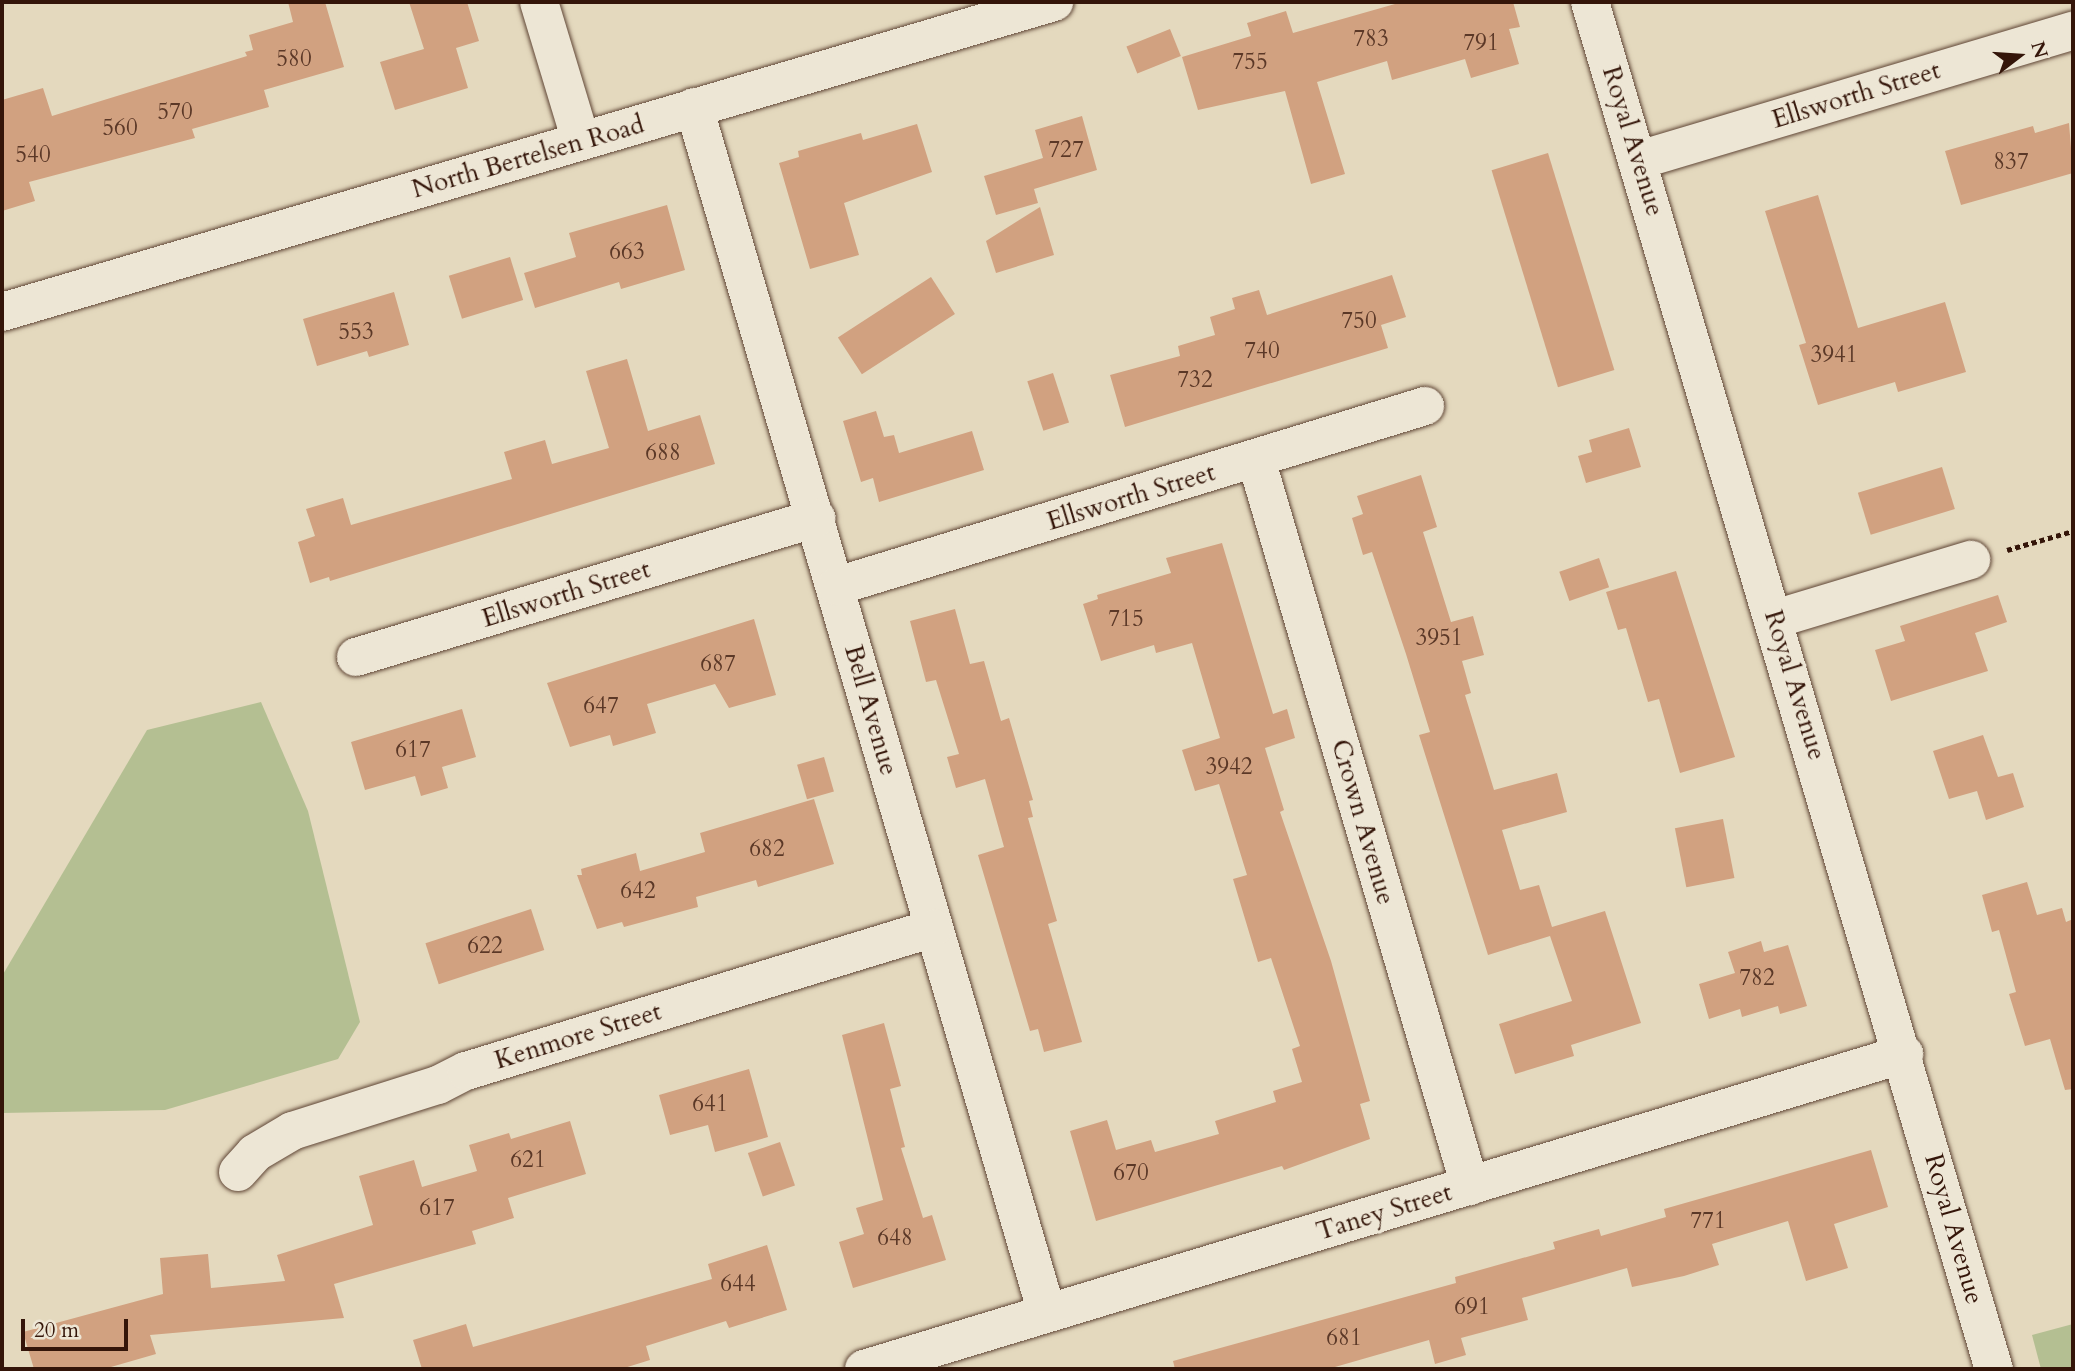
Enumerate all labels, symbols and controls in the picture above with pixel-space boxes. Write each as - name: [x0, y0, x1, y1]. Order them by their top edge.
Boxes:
- north arrow: [1984, 21, 2054, 91]
- house number: 783: [1353, 25, 1389, 53]
- house number: 791: [1463, 29, 1499, 57]
- text: N: [2024, 38, 2054, 62]
- house number: 580: [276, 45, 312, 73]
- house number: 755: [1232, 48, 1268, 76]
- street label: Ellsworth Street: [1768, 55, 1944, 135]
- street label: Royal Avenue: [1595, 62, 1671, 220]
- house number: 570: [157, 98, 193, 126]
- street label: North Bertelsen Road: [408, 109, 648, 205]
- house number: 560: [102, 114, 138, 142]
- house number: 727: [1048, 136, 1084, 164]
- house number: 540: [15, 141, 51, 169]
- house number: 837: [1993, 148, 2029, 176]
- house number: 663: [609, 238, 645, 266]
- house number: 750: [1341, 307, 1377, 335]
- house number: 553: [338, 318, 374, 346]
- house number: 740: [1244, 337, 1280, 365]
- house number: 3941: [1810, 341, 1858, 369]
- house number: 732: [1177, 366, 1213, 394]
- house number: 688: [645, 439, 681, 467]
- street label: Ellsworth Street: [1043, 457, 1219, 537]
- street label: Ellsworth Street: [478, 554, 654, 634]
- house number: 715: [1108, 605, 1144, 633]
- street label: Royal Avenue: [1757, 606, 1833, 764]
- house number: 3951: [1415, 624, 1463, 652]
- street label: Bell Avenue: [838, 641, 904, 779]
- house number: 687: [700, 650, 736, 678]
- house number: 647: [583, 692, 619, 720]
- house number: 617: [395, 736, 431, 764]
- street label: Crown Avenue: [1325, 736, 1401, 908]
- house number: 3942: [1205, 753, 1253, 781]
- house number: 682: [749, 835, 785, 863]
- house number: 642: [620, 877, 656, 905]
- house number: 622: [467, 932, 503, 960]
- house number: 782: [1739, 964, 1775, 992]
- street label: Kenmore Street: [491, 996, 665, 1076]
- house number: 641: [692, 1090, 728, 1118]
- house number: 621: [510, 1146, 546, 1174]
- street label: Royal Avenue: [1918, 1150, 1990, 1308]
- house number: 670: [1113, 1159, 1149, 1187]
- street label: Taney Street: [1312, 1177, 1456, 1247]
- house number: 617: [419, 1194, 455, 1222]
- house number: 771: [1690, 1207, 1726, 1235]
- house number: 648: [877, 1224, 913, 1252]
- house number: 644: [720, 1270, 756, 1298]
- house number: 691: [1454, 1293, 1490, 1321]
- scale bar: [24, 1304, 131, 1348]
- text: 20 m: [34, 1316, 79, 1345]
- house number: 681: [1326, 1324, 1362, 1352]

